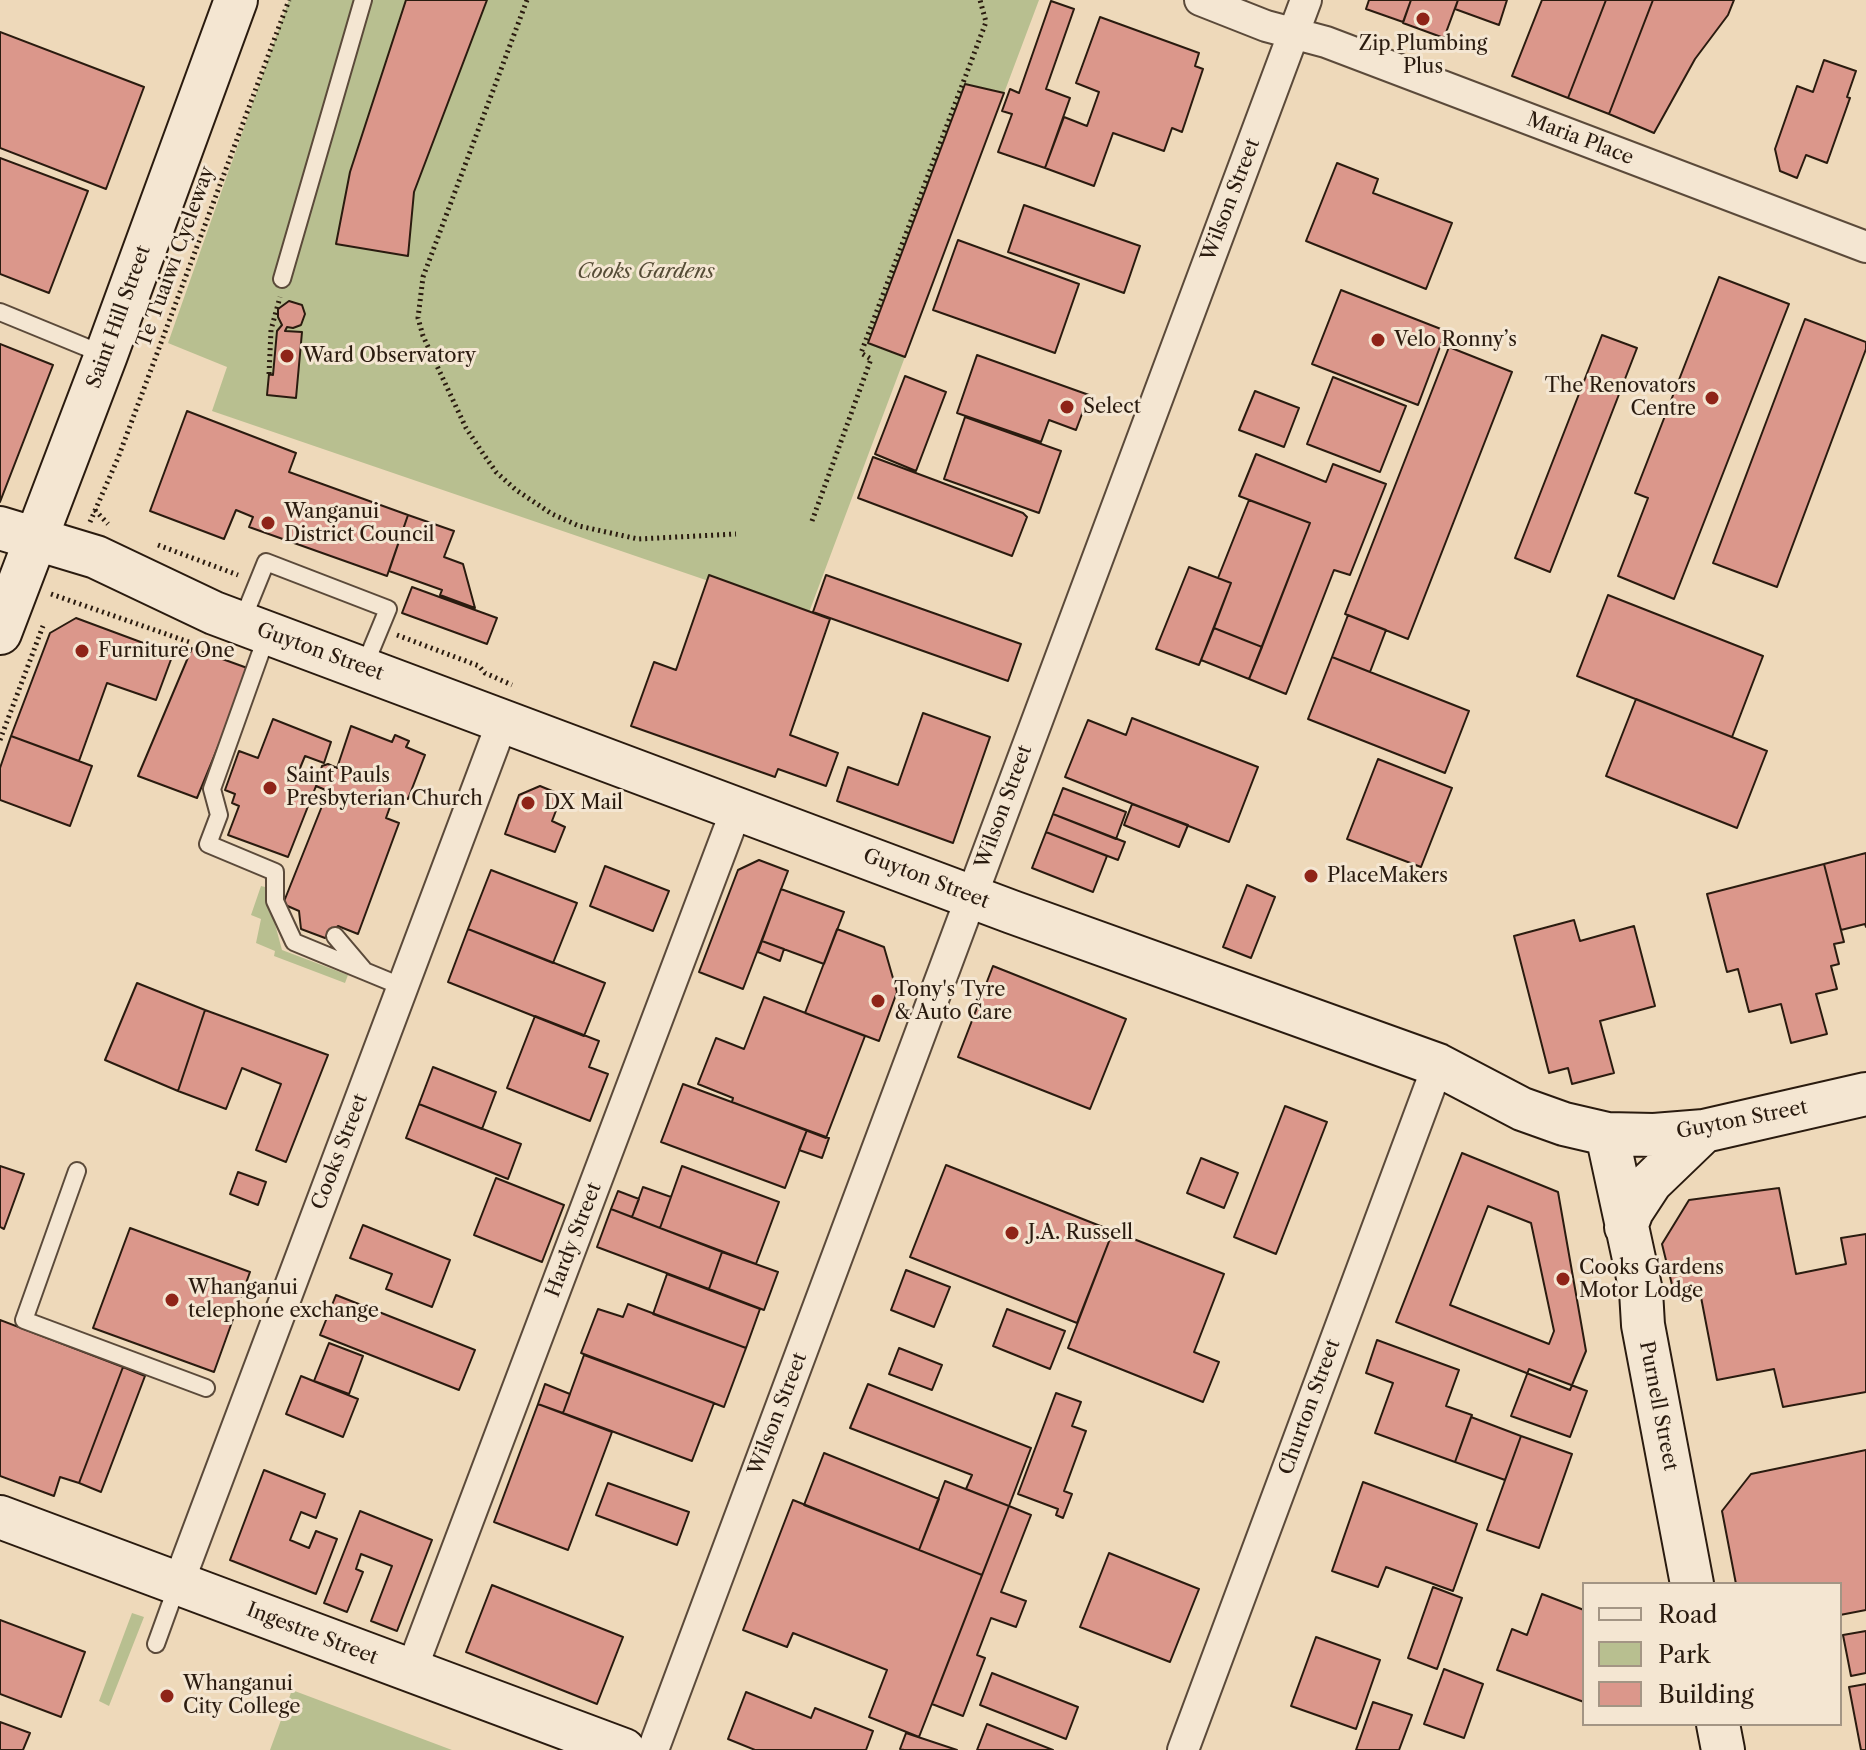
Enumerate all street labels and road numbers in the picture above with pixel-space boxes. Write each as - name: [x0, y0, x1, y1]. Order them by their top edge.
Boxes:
- street label: Maria Place: [1523, 108, 1637, 170]
- street label: Wilson Street: [1197, 135, 1265, 265]
- street label: Te Tuaiwi Cycleway: [132, 163, 220, 351]
- street label: Saint Hill Street: [82, 242, 156, 392]
- street label: Guyton Street: [253, 618, 387, 686]
- street label: Wilson Street: [971, 742, 1037, 872]
- street label: Guyton Street: [860, 844, 992, 914]
- street label: Cooks Street: [307, 1091, 373, 1213]
- street label: Guyton Street: [1674, 1096, 1810, 1144]
- street label: Hardy Street: [541, 1179, 607, 1301]
- street label: Churton Street: [1274, 1336, 1346, 1478]
- street label: Purnell Street: [1634, 1339, 1682, 1473]
- street label: Wilson Street: [744, 1349, 812, 1479]
- street label: Ingestre Street: [243, 1598, 381, 1670]

